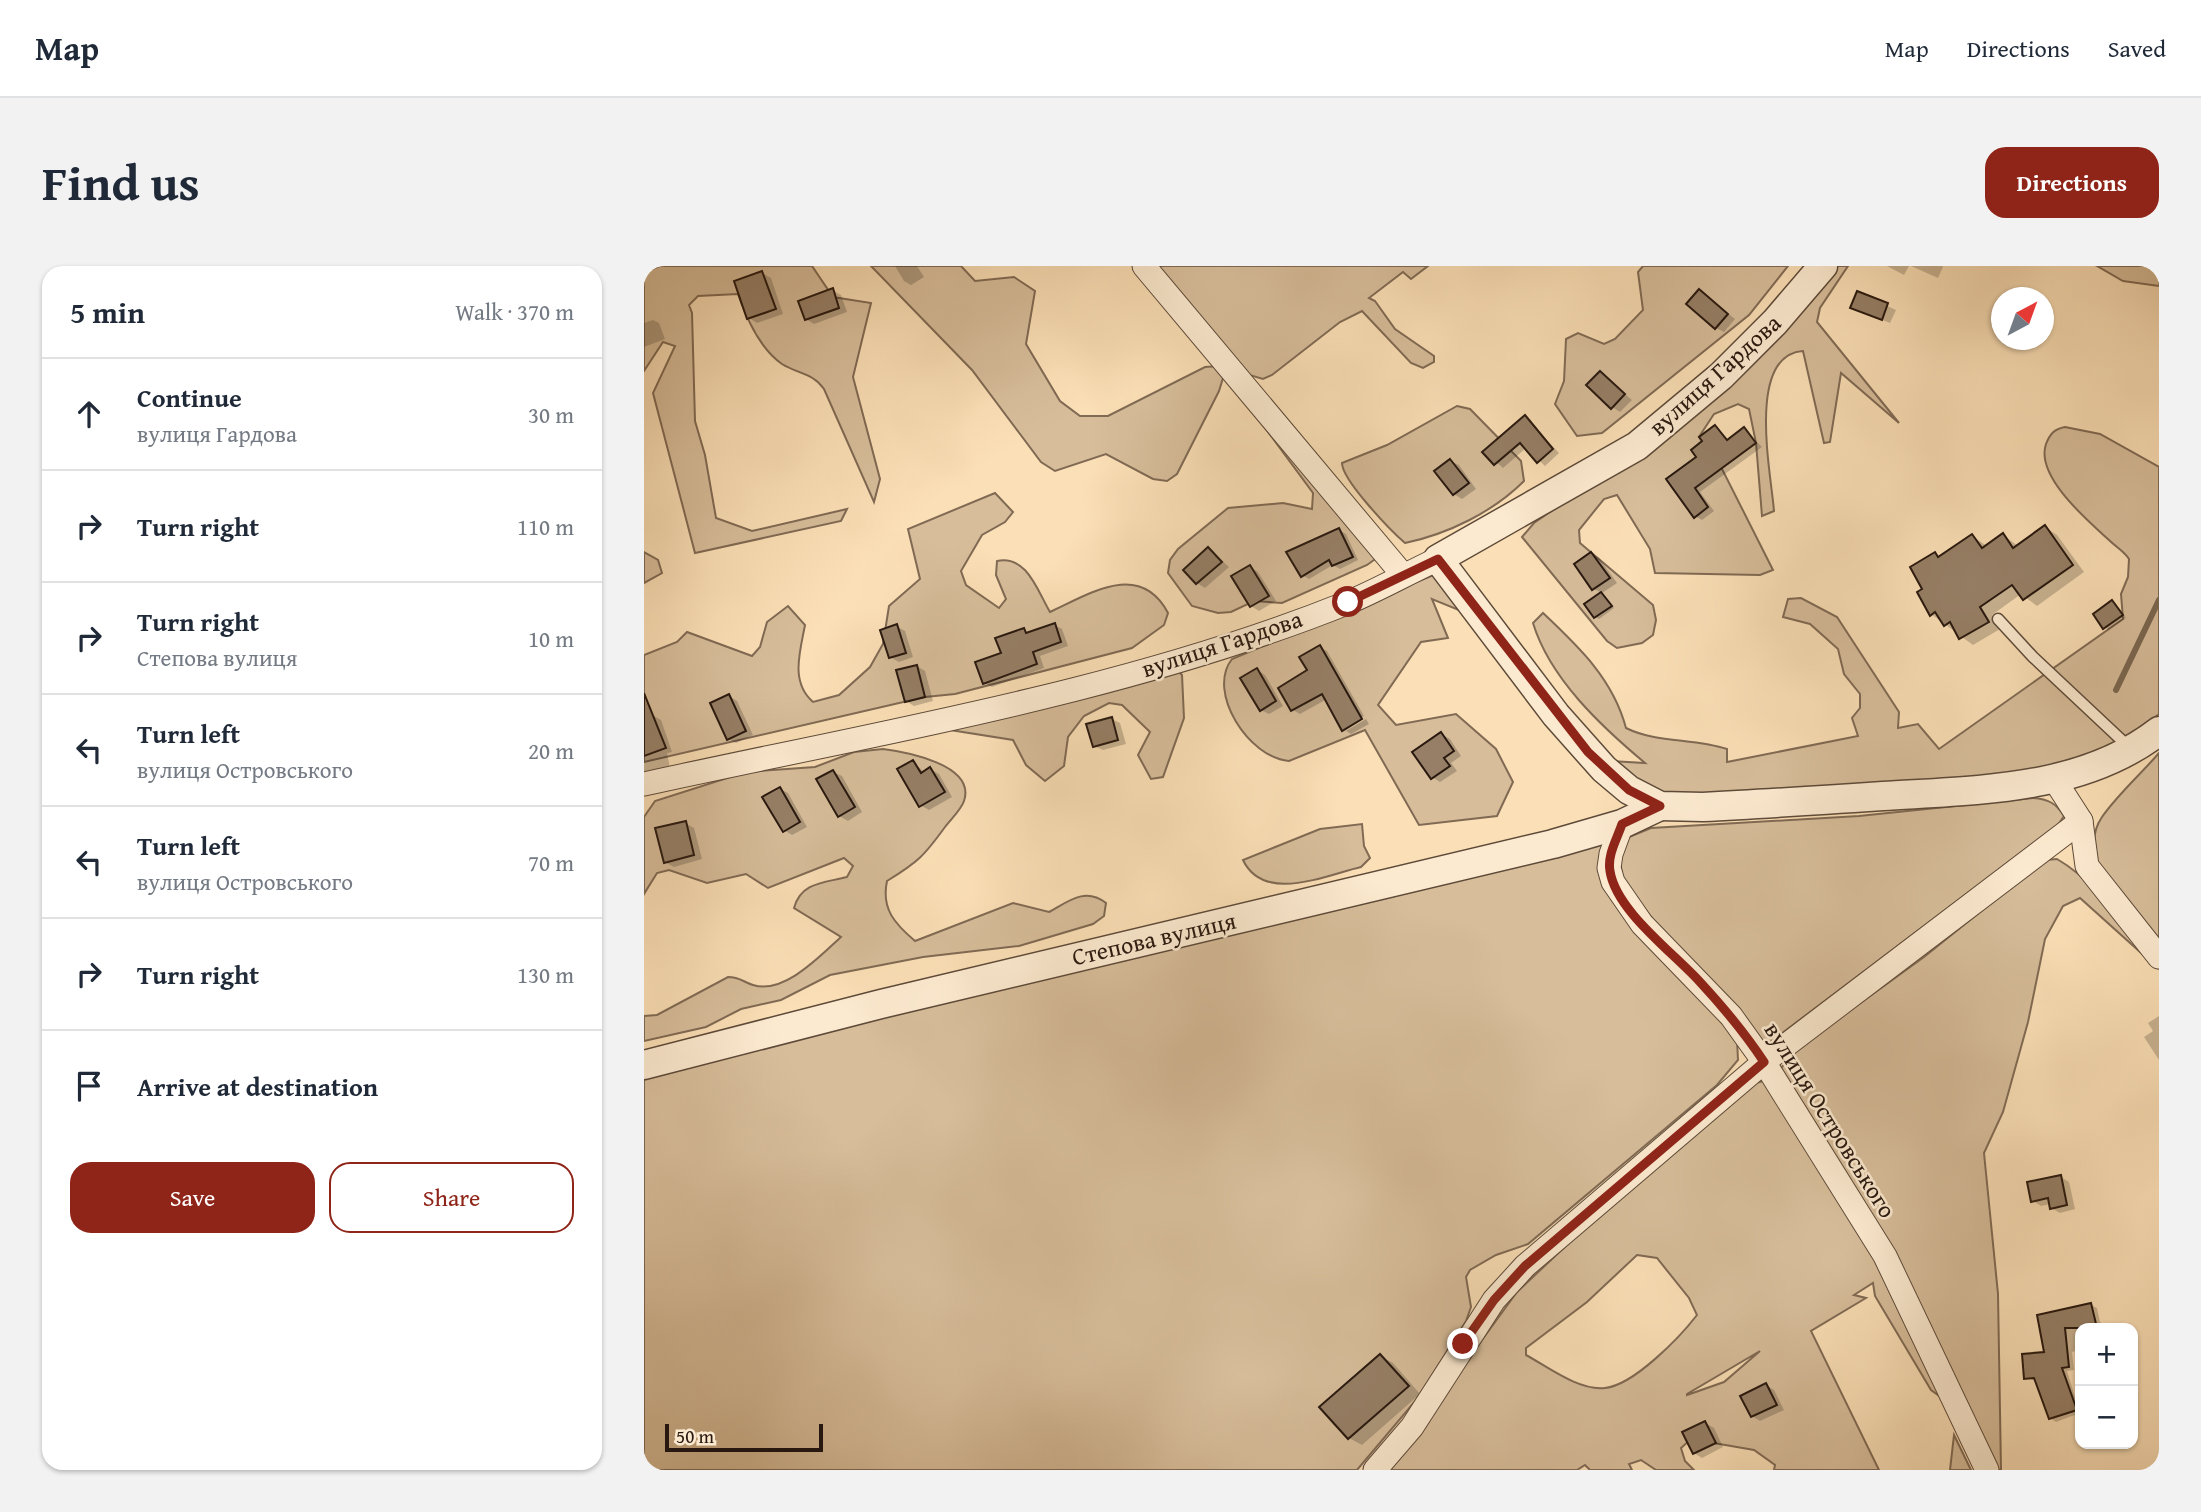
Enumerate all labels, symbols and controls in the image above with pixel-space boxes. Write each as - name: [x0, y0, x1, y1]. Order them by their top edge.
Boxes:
- text: Map: [35, 24, 99, 72]
- text: Map: [1885, 31, 1929, 66]
- text: Directions: [1967, 31, 2070, 66]
- text: Saved: [2108, 31, 2166, 66]
- text: Find us: [42, 146, 200, 218]
- button: Directions: [1985, 147, 2159, 218]
- north arrow: [1991, 287, 2054, 350]
- text: 5 min: [70, 290, 145, 334]
- text: Walk · 370 m: [455, 295, 574, 328]
- street label: вулиця Гардова: [1641, 305, 1789, 443]
- text: Continue: [137, 378, 242, 417]
- icon: ahead: [70, 395, 108, 433]
- text: 30 m: [528, 398, 574, 431]
- text: вулиця Гардова: [137, 417, 297, 450]
- icon: right: [70, 507, 108, 545]
- text: Turn right: [137, 507, 259, 546]
- text: 110 m: [517, 510, 574, 543]
- route start: [1332, 586, 1363, 617]
- street label: вулиця Гардова: [1137, 601, 1307, 686]
- text: Turn right: [137, 602, 259, 641]
- icon: right: [70, 619, 108, 657]
- text: 10 m: [528, 622, 574, 655]
- text: Степова вулиця: [137, 641, 297, 674]
- text: Turn left: [137, 714, 240, 753]
- icon: left: [70, 731, 108, 769]
- text: 20 m: [528, 734, 574, 767]
- text: вулиця Островського: [137, 753, 353, 786]
- text: Turn left: [137, 826, 240, 865]
- icon: left: [70, 843, 108, 881]
- text: 70 m: [528, 846, 574, 879]
- text: вулиця Островського: [137, 865, 353, 898]
- street label: Степова вулиця: [1068, 903, 1239, 974]
- icon: right: [70, 955, 108, 993]
- text: Turn right: [137, 955, 259, 994]
- text: 130 m: [517, 958, 574, 991]
- street label: вулиця Островського: [1756, 1015, 1905, 1225]
- icon: arrive: [70, 1067, 108, 1105]
- text: Arrive at destination: [137, 1067, 378, 1106]
- button: Save: [70, 1162, 315, 1233]
- button: Share: [329, 1162, 574, 1233]
- map controls: [2075, 1323, 2138, 1449]
- button: +: [2075, 1323, 2138, 1386]
- route end: [1447, 1328, 1478, 1359]
- button: −: [2075, 1386, 2138, 1449]
- scale bar: [665, 1421, 822, 1453]
- text: 50 m: [676, 1422, 714, 1450]

